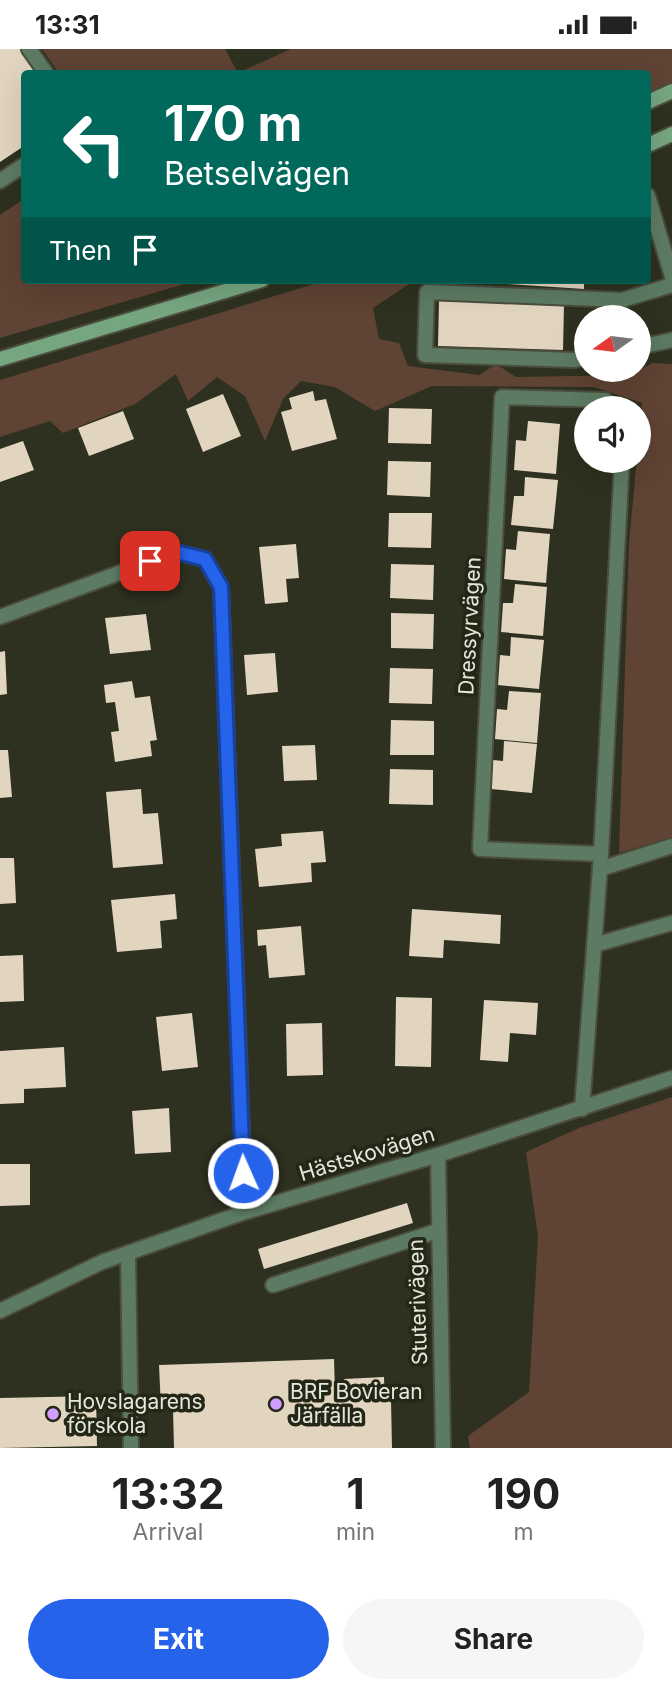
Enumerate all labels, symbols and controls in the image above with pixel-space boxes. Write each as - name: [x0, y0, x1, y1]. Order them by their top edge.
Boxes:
- text: 13:31: [35, 9, 100, 40]
- text: 170 m: [164, 94, 302, 153]
- icon: left: [49, 98, 140, 189]
- text: Betselvägen: [164, 154, 350, 193]
- icon: arrive: [126, 231, 164, 269]
- text: Then: [49, 235, 112, 266]
- north arrow: [574, 305, 651, 381]
- map controls: [574, 305, 651, 473]
- button: sound: [574, 396, 651, 473]
- pin: [120, 531, 180, 591]
- icon: arrive: [131, 542, 169, 580]
- street label: Dressyrvägen: [453, 556, 486, 696]
- street label: Hästskovägen: [296, 1121, 438, 1186]
- position arrow: [206, 1136, 280, 1210]
- street label: Stuterivägen: [403, 1239, 432, 1365]
- place label: BRF Bovieran Järfälla: [290, 1379, 423, 1428]
- place label: Hovslagarens förskola: [67, 1389, 203, 1438]
- marker: BRF Bovieran Järfälla: [268, 1396, 284, 1412]
- marker: Hovslagarens förskola: [45, 1406, 61, 1422]
- text: 13:32: [112, 1468, 224, 1519]
- text: 1: [346, 1468, 365, 1519]
- text: 190: [487, 1468, 560, 1519]
- text: Arrival: [133, 1518, 203, 1546]
- text: min: [336, 1518, 375, 1546]
- text: m: [514, 1518, 534, 1546]
- button: Exit: [28, 1599, 329, 1679]
- button: Share: [343, 1599, 644, 1679]

